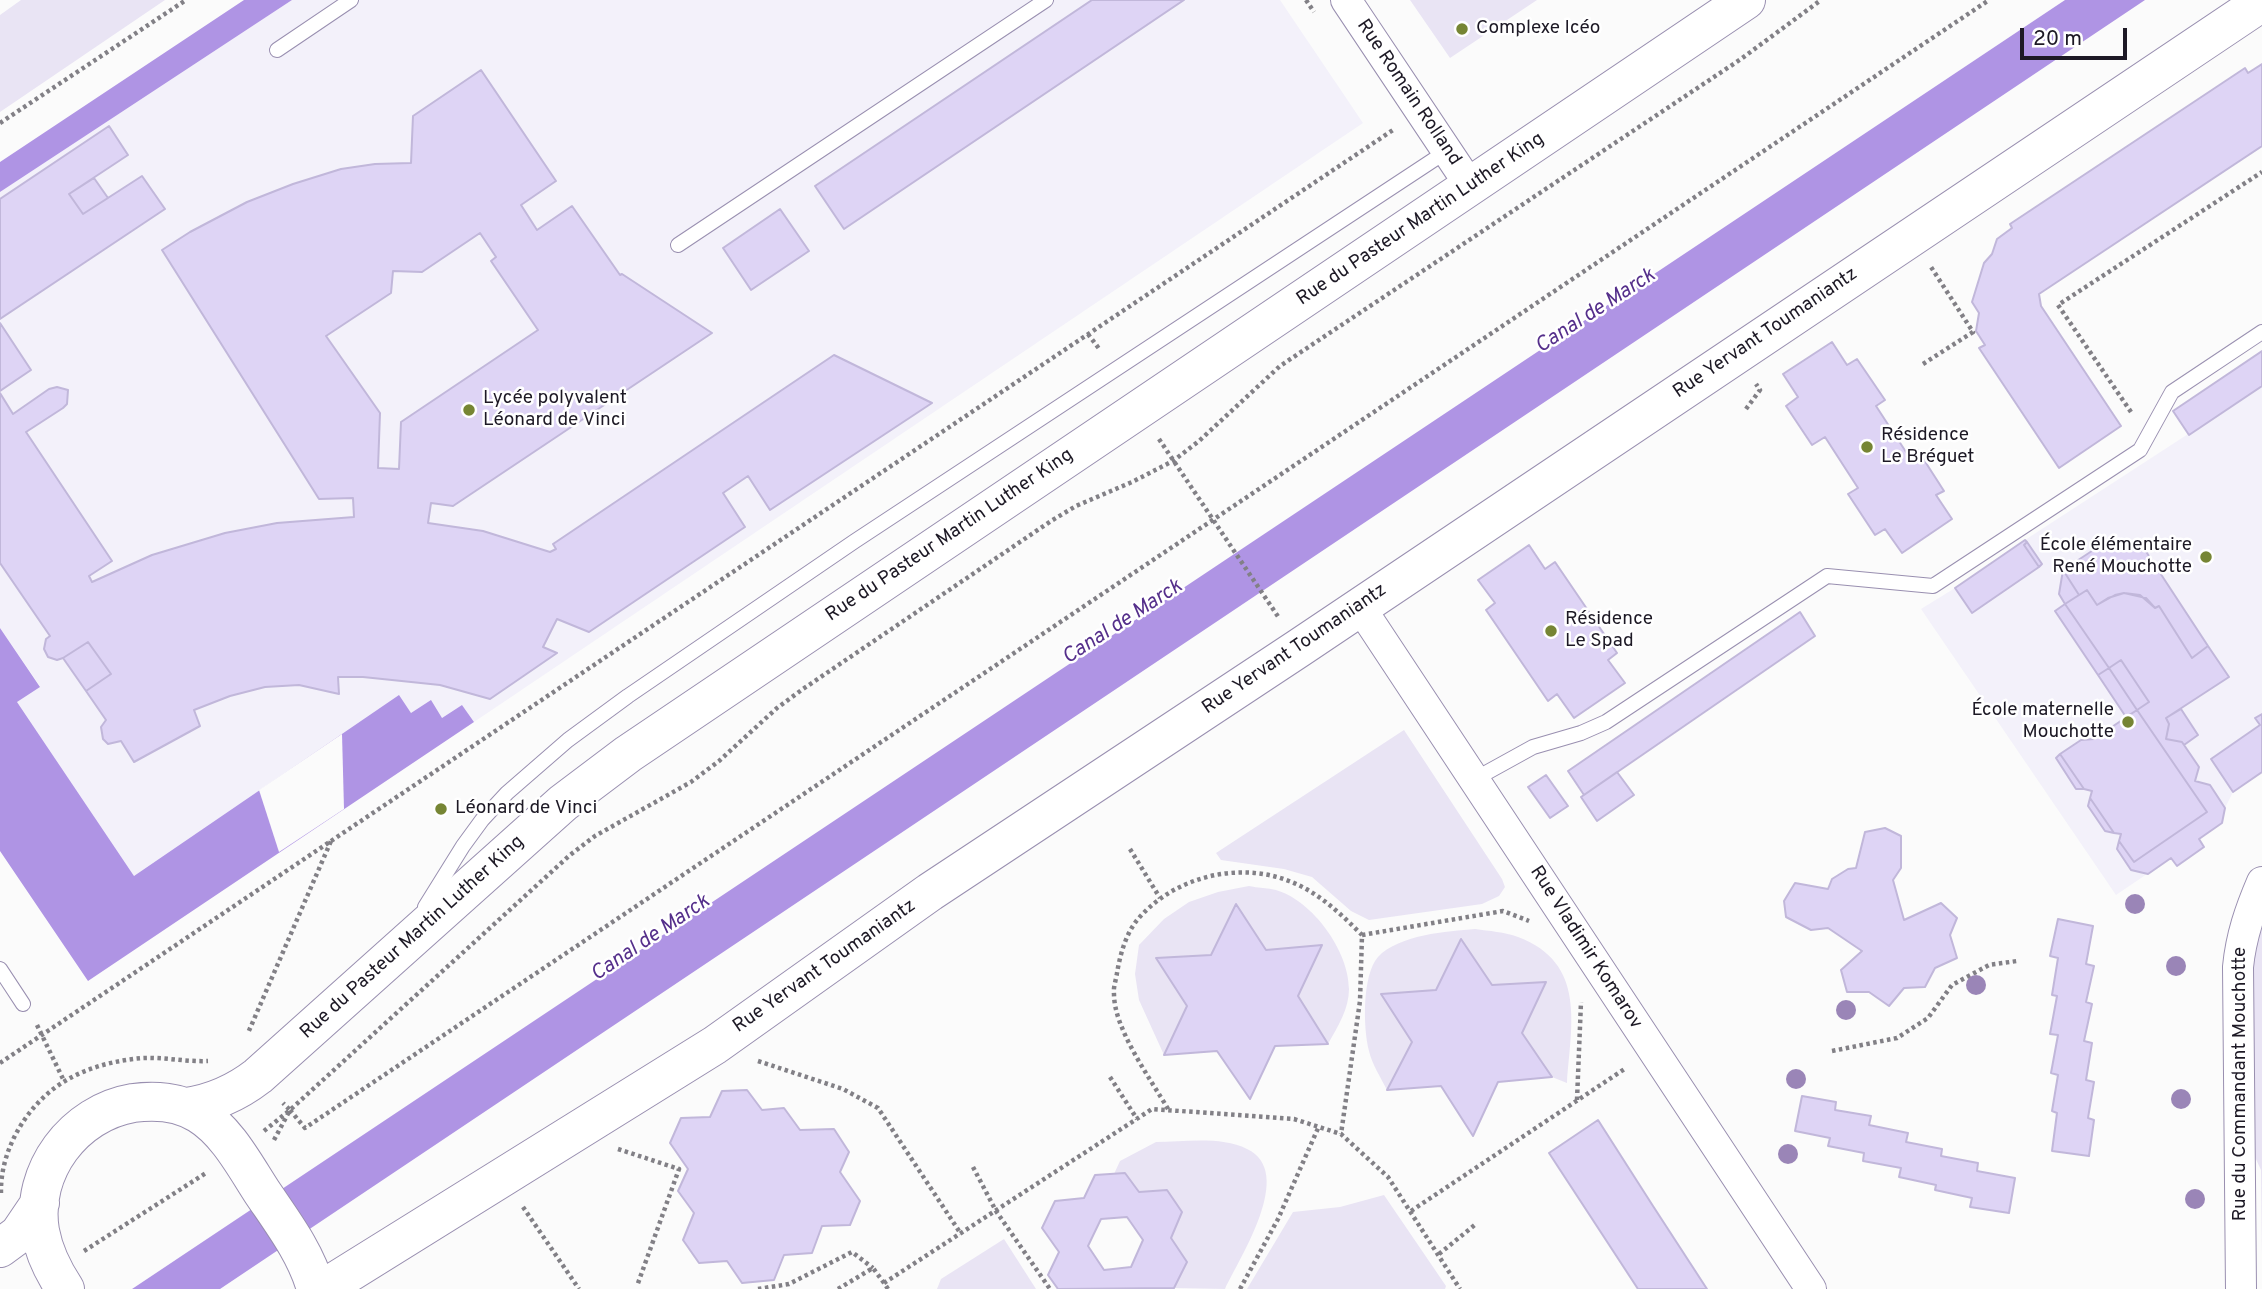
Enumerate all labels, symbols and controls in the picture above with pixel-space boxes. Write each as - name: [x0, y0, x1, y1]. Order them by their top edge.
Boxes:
- scale bar: [2024, 14, 2131, 58]
- street label: Rue Romain Rolland: [1351, 16, 1465, 170]
- place label: Complexe Icéo: [1476, 18, 1600, 40]
- marker: Complexe Icéo: [1454, 21, 1470, 37]
- text: 20 m: [2033, 26, 2082, 53]
- street label: Rue du Pasteur Martin Luther King: [1293, 128, 1549, 312]
- water label: Canal de Marck: [1531, 264, 1661, 360]
- street label: Rue Yervant Toumaniantz: [1669, 264, 1863, 404]
- place label: Lycée polyvalent Léonard de Vinci: [483, 388, 627, 432]
- marker: Lycée polyvalent Léonard de Vinci: [461, 402, 477, 418]
- place label: Résidence Le Bréguet: [1881, 425, 1974, 469]
- marker: Résidence Le Bréguet: [1859, 439, 1875, 455]
- street label: Rue du Pasteur Martin Luther King: [822, 444, 1078, 628]
- place label: École élémentaire René Mouchotte: [2040, 535, 2192, 579]
- marker: École élémentaire René Mouchotte: [2198, 549, 2214, 565]
- water label: Canal de Marck: [1058, 575, 1188, 671]
- street label: Rue Yervant Toumaniantz: [1198, 580, 1392, 720]
- place label: Résidence Le Spad: [1565, 609, 1653, 653]
- marker: Résidence Le Spad: [1543, 623, 1559, 639]
- place label: École maternelle Mouchotte: [1971, 700, 2114, 744]
- marker: École maternelle Mouchotte: [2120, 714, 2136, 730]
- place label: Léonard de Vinci: [455, 798, 597, 820]
- marker: Léonard de Vinci: [433, 801, 449, 817]
- street label: Rue du Pasteur Martin Luther King: [296, 831, 530, 1045]
- street label: Rue Vladimir Komarov: [1524, 862, 1646, 1034]
- water label: Canal de Marck: [587, 890, 715, 988]
- street label: Rue Yervant Toumaniantz: [729, 895, 921, 1039]
- street label: Rue du Commandant Mouchotte: [2230, 947, 2252, 1221]

